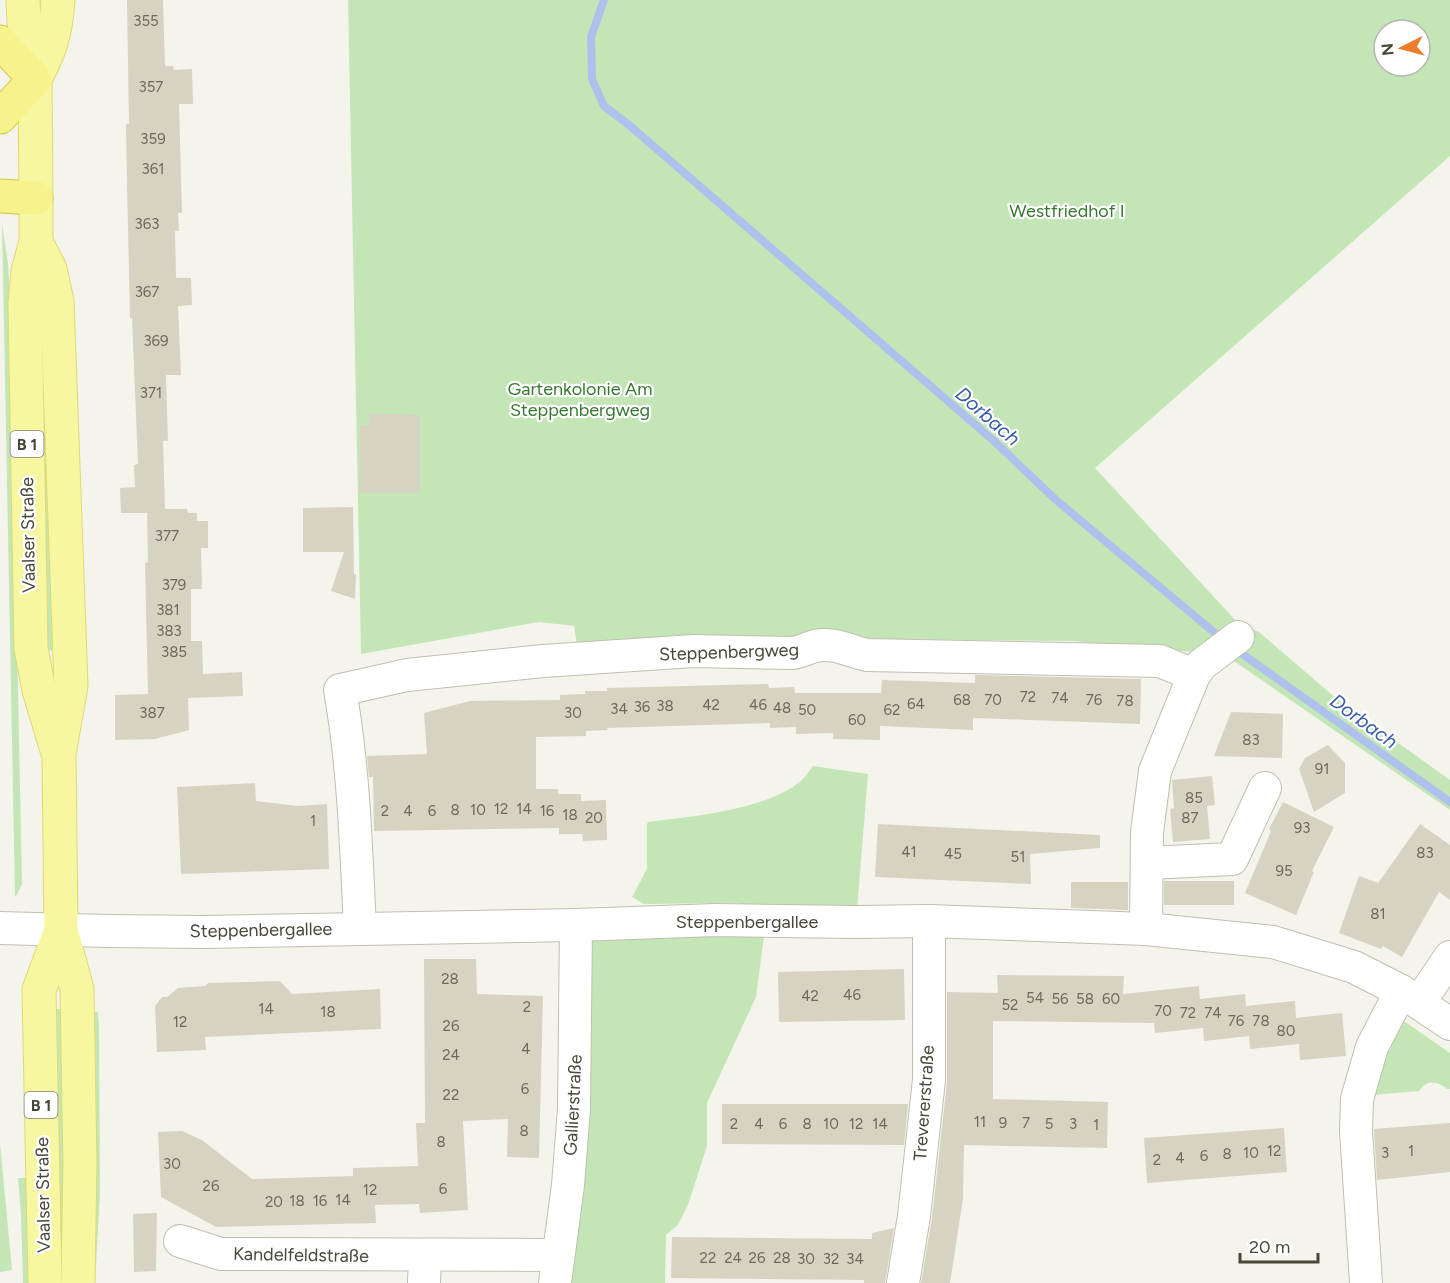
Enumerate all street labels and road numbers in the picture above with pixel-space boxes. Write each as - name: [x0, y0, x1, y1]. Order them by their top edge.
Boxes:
- road number: B 1: [10, 431, 44, 457]
- street label: Vaalser Straße: [16, 477, 40, 593]
- street label: Steppenbergweg: [659, 639, 799, 665]
- street label: Steppenbergallee: [676, 911, 818, 933]
- street label: Steppenbergallee: [190, 918, 333, 942]
- street label: Trevererstraße: [909, 1044, 939, 1162]
- street label: Gallierstraße: [559, 1054, 587, 1156]
- road number: B 1: [24, 1092, 57, 1118]
- street label: Vaalser Straße: [31, 1137, 55, 1253]
- street label: Kandelfeldstraße: [233, 1243, 369, 1267]

